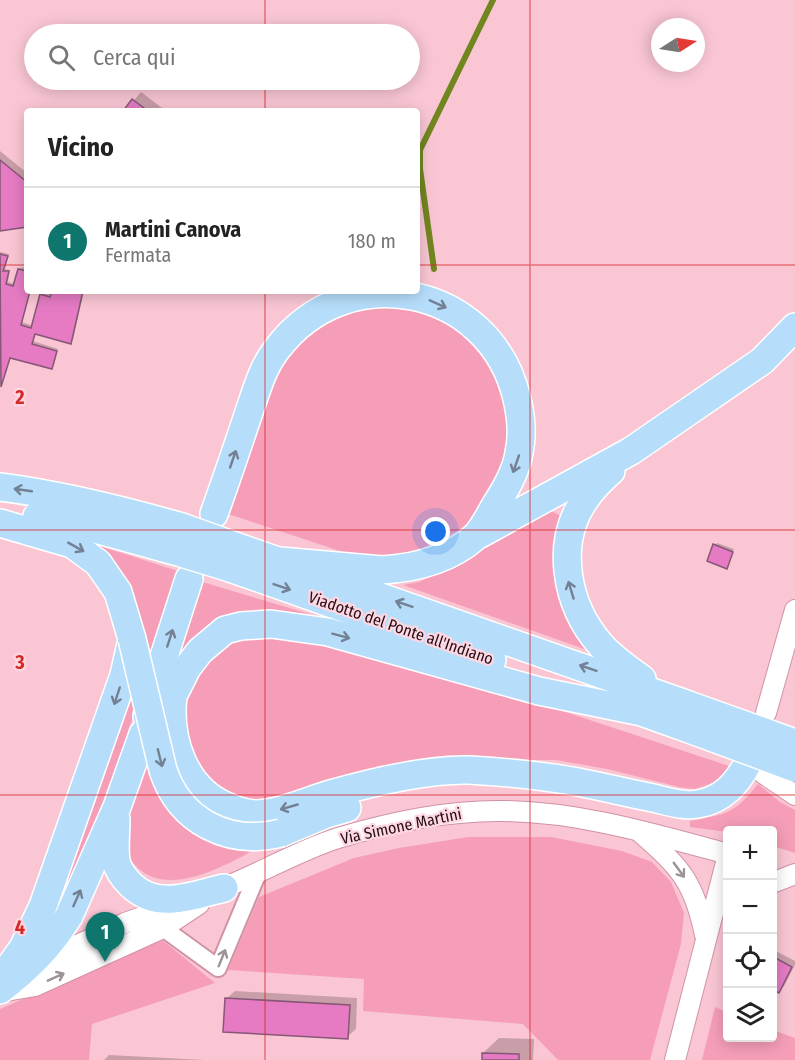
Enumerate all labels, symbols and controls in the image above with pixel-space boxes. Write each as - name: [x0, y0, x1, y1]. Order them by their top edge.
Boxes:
- north arrow: [651, 18, 705, 72]
- search box: [24, 24, 420, 90]
- icon: search: [45, 41, 78, 74]
- text: Cerca qui: [93, 44, 176, 71]
- text: Vicino: [48, 132, 114, 163]
- text: Martini Canova: [105, 216, 241, 243]
- text: 1: [63, 229, 72, 253]
- text: 180 m: [348, 229, 396, 253]
- text: Fermata: [105, 243, 171, 267]
- one-way arrow: [429, 299, 447, 310]
- text: 2: [14, 385, 25, 409]
- one-way arrow: [229, 450, 240, 469]
- one-way arrow: [509, 454, 520, 473]
- one-way arrow: [13, 484, 33, 495]
- your location: [421, 517, 450, 546]
- one-way arrow: [66, 542, 84, 553]
- one-way arrow: [565, 581, 576, 600]
- one-way arrow: [272, 582, 291, 593]
- street label: Viadotto del Ponte all'Indiano: [306, 587, 496, 669]
- one-way arrow: [395, 597, 414, 608]
- one-way arrow: [165, 629, 176, 648]
- one-way arrow: [331, 630, 350, 642]
- text: 3: [14, 650, 25, 674]
- one-way arrow: [579, 662, 598, 673]
- one-way arrow: [110, 686, 121, 705]
- one-way arrow: [154, 748, 166, 767]
- one-way arrow: [280, 802, 299, 813]
- street label: Via Simone Martini: [339, 804, 463, 848]
- map controls: [723, 826, 777, 1042]
- button: +: [723, 826, 777, 880]
- one-way arrow: [673, 861, 685, 877]
- button: −: [723, 880, 777, 934]
- one-way arrow: [72, 890, 83, 908]
- pin: 1: [86, 912, 124, 962]
- text: 4: [15, 915, 25, 939]
- button: locate: [723, 934, 777, 988]
- one-way arrow: [217, 949, 228, 967]
- one-way arrow: [47, 970, 65, 981]
- button: layers: [723, 988, 777, 1042]

